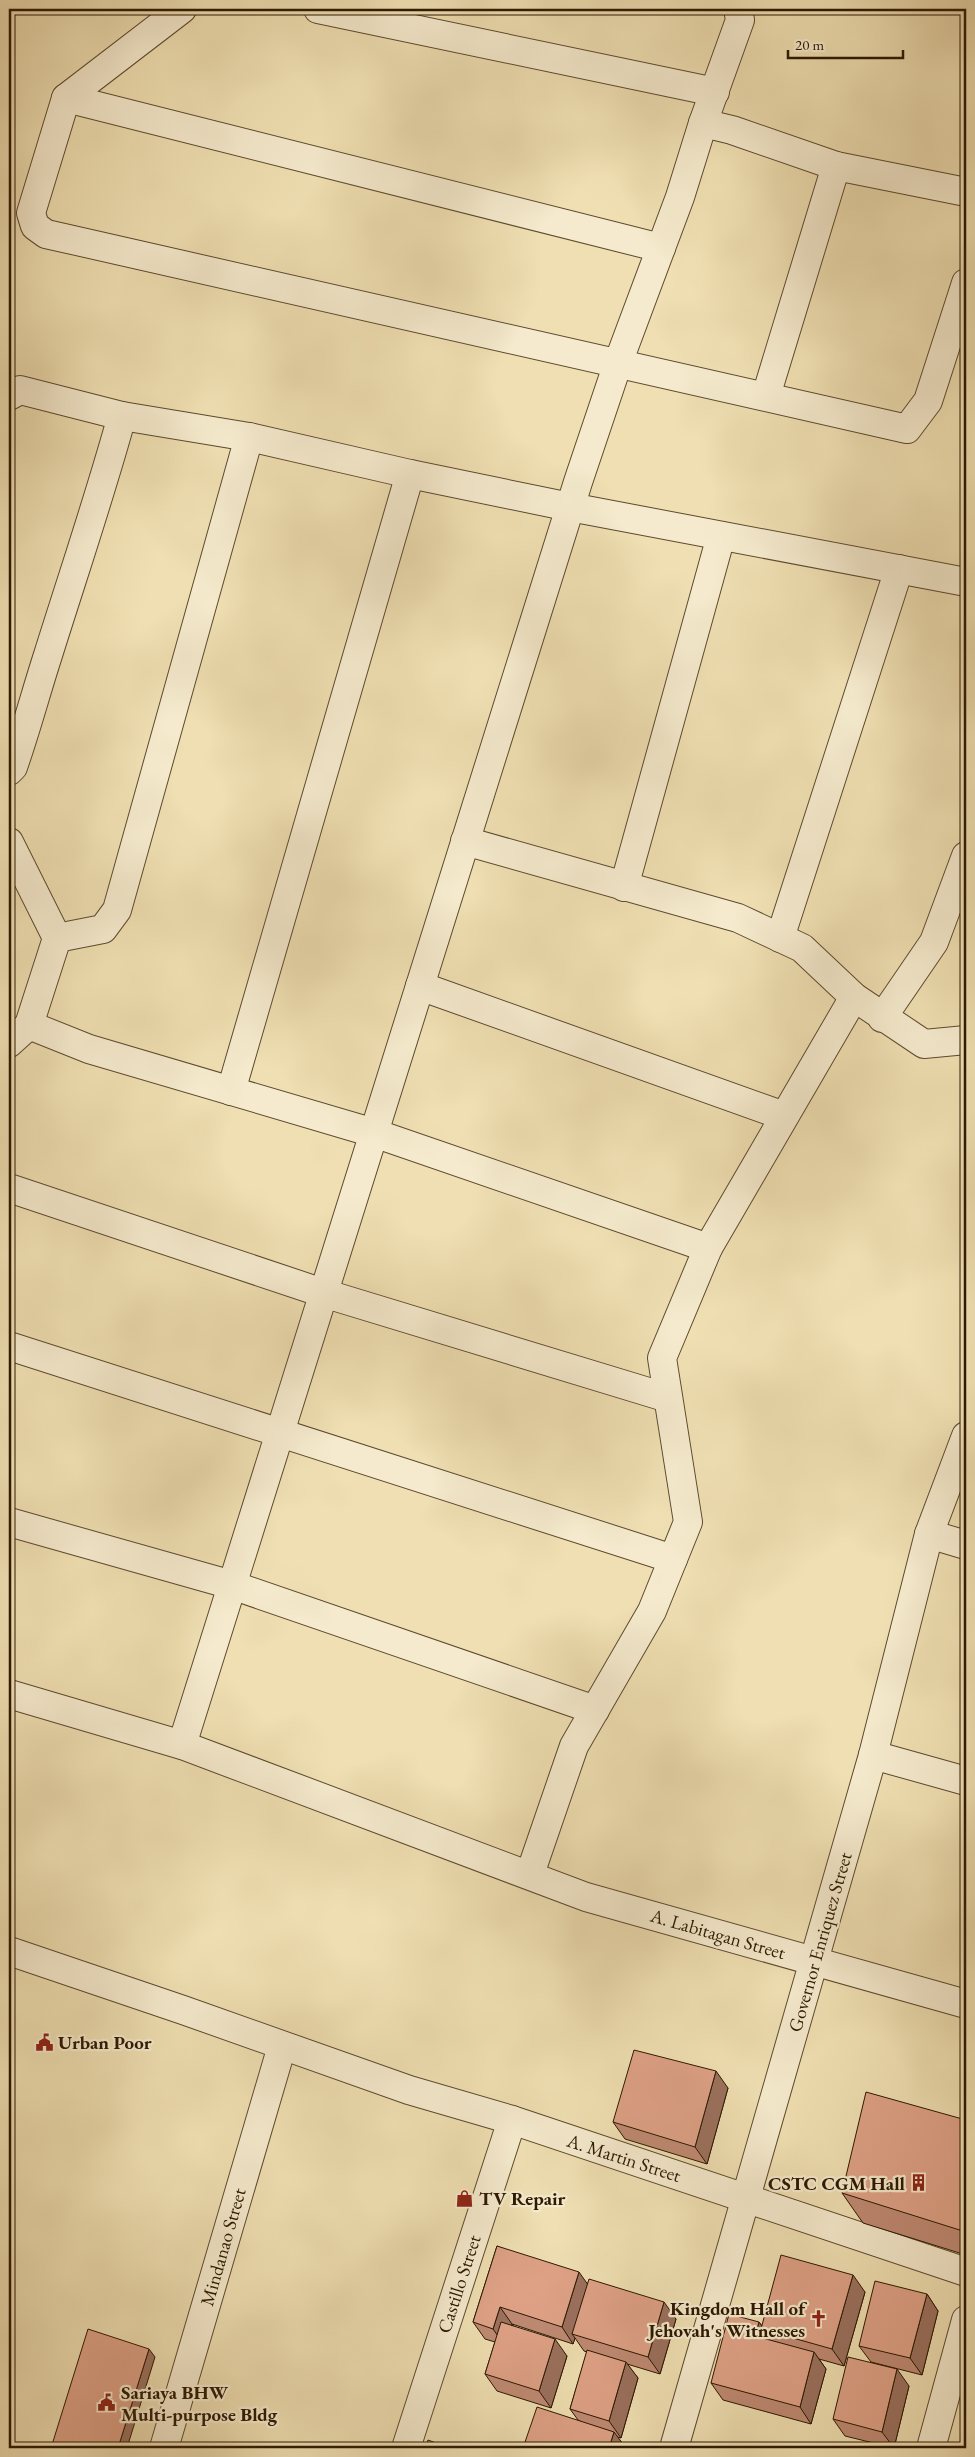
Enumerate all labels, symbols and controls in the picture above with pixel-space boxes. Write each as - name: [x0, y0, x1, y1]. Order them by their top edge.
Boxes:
- scale bar: [788, 28, 902, 60]
- text: 20 m: [795, 35, 824, 54]
- street label: Governor Enriquez Street: [782, 1849, 858, 2035]
- street label: A. Labitagan Street: [647, 1902, 788, 1965]
- place label: Urban Poor: [58, 2030, 152, 2055]
- public building icon: Urban Poor: [34, 2032, 54, 2052]
- street label: A. Martin Street: [563, 2128, 684, 2188]
- place label: CSTC CGM Hall: [768, 2171, 906, 2196]
- building icon: CSTC CGM Hall: [909, 2173, 929, 2193]
- street label: Mindanao Street: [194, 2185, 252, 2309]
- place label: TV Repair: [479, 2186, 566, 2211]
- shop icon: TV Repair: [455, 2188, 475, 2208]
- street label: Castillo Street: [431, 2232, 487, 2336]
- place label: Kingdom Hall of Jehovah's Witnesses: [646, 2296, 807, 2343]
- church icon: Kingdom Hall of Jehovah's Witnesses: [809, 2309, 829, 2329]
- place label: Sariaya BHW Multi-purpose Bldg: [121, 2380, 278, 2427]
- public building icon: Sariaya BHW Multi-purpose Bldg: [97, 2393, 117, 2413]

